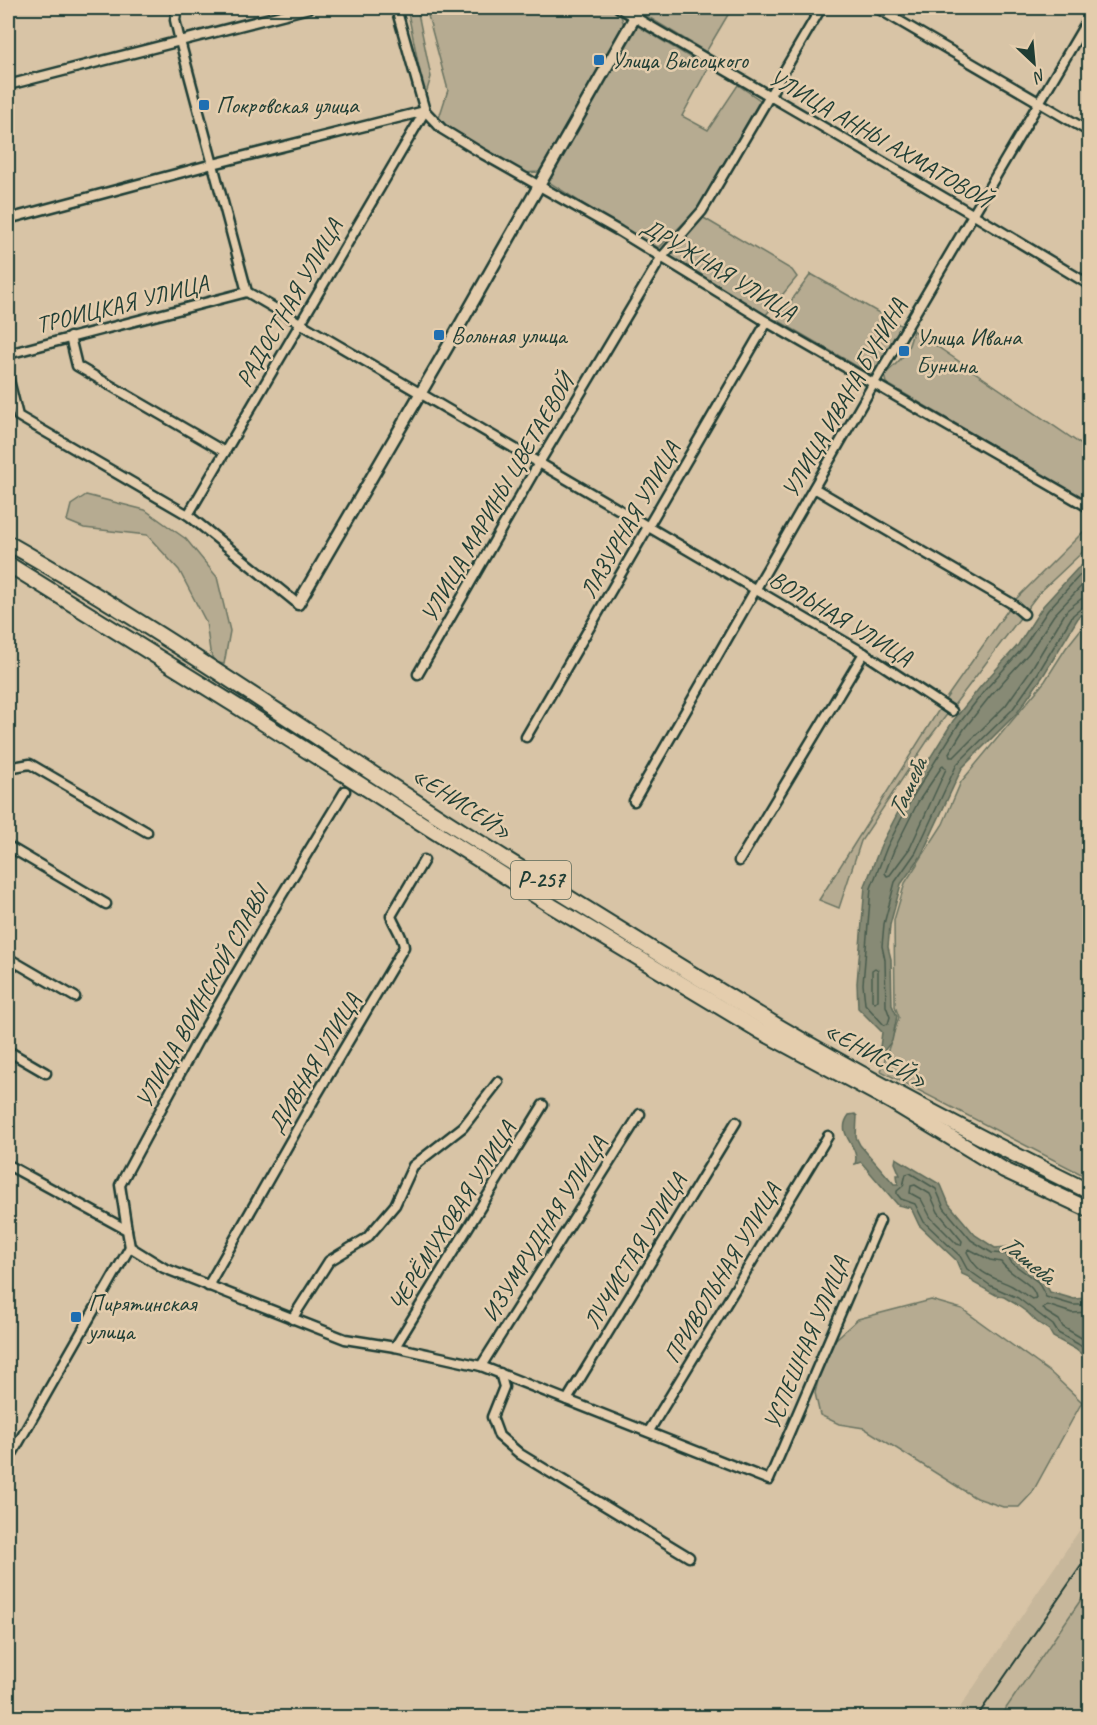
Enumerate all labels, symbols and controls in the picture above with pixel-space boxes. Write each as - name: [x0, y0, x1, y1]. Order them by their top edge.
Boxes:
- north arrow: [1004, 33, 1064, 93]
- place label: Улица Высоцкого: [611, 45, 749, 75]
- marker: Улица Высоцкого: [592, 53, 606, 67]
- street label: УЛИЦА АННЫ АХМАТОВОЙ: [763, 62, 1000, 216]
- text: N: [1029, 64, 1049, 88]
- place label: Покровская улица: [216, 90, 360, 120]
- marker: Покровская улица: [197, 98, 211, 112]
- street label: ДРУЖНАЯ УЛИЦА: [636, 211, 803, 327]
- street label: РАДОСТНАЯ УЛИЦА: [229, 213, 350, 392]
- street label: ТРОИЦКАЯ УЛИЦА: [33, 268, 212, 340]
- street label: УЛИЦА ИВАНА БУНИНА: [775, 292, 914, 503]
- place label: Вольная улица: [451, 320, 569, 350]
- place label: Улица Ивана Бунина: [916, 322, 1023, 380]
- marker: Вольная улица: [432, 328, 446, 342]
- marker: Улица Ивана Бунина: [897, 344, 911, 358]
- street label: УЛИЦА МАРИНЫ ЦВЕТАЕВОЙ: [414, 365, 582, 627]
- street label: ЛАЗУРНАЯ УЛИЦА: [573, 436, 687, 603]
- street label: ВОЛЬНАЯ УЛИЦА: [764, 564, 919, 673]
- water label: Ташеба: [879, 750, 936, 823]
- street label: «ЕНИСЕЙ»: [406, 759, 518, 847]
- road number: Р-257: [511, 861, 571, 899]
- street label: УЛИЦА ВОИНСКОЙ СЛАВЫ: [129, 877, 277, 1113]
- street label: ДИВНАЯ УЛИЦА: [261, 987, 368, 1138]
- street label: «ЕНИСЕЙ»: [819, 1014, 933, 1096]
- street label: ЧЕРЁМУХОВАЯ УЛИЦА: [382, 1115, 523, 1316]
- street label: ИЗУМРУДНАЯ УЛИЦА: [475, 1130, 614, 1327]
- street label: ЛУЧИСТАЯ УЛИЦА: [577, 1167, 694, 1334]
- street label: ПРИВОЛЬНАЯ УЛИЦА: [656, 1177, 788, 1368]
- water label: Ташеба: [993, 1227, 1065, 1294]
- street label: УСПЕШНАЯ УЛИЦА: [756, 1252, 856, 1434]
- place label: Пирятинская улица: [86, 1288, 198, 1346]
- marker: Пирятинская улица: [69, 1310, 83, 1324]

